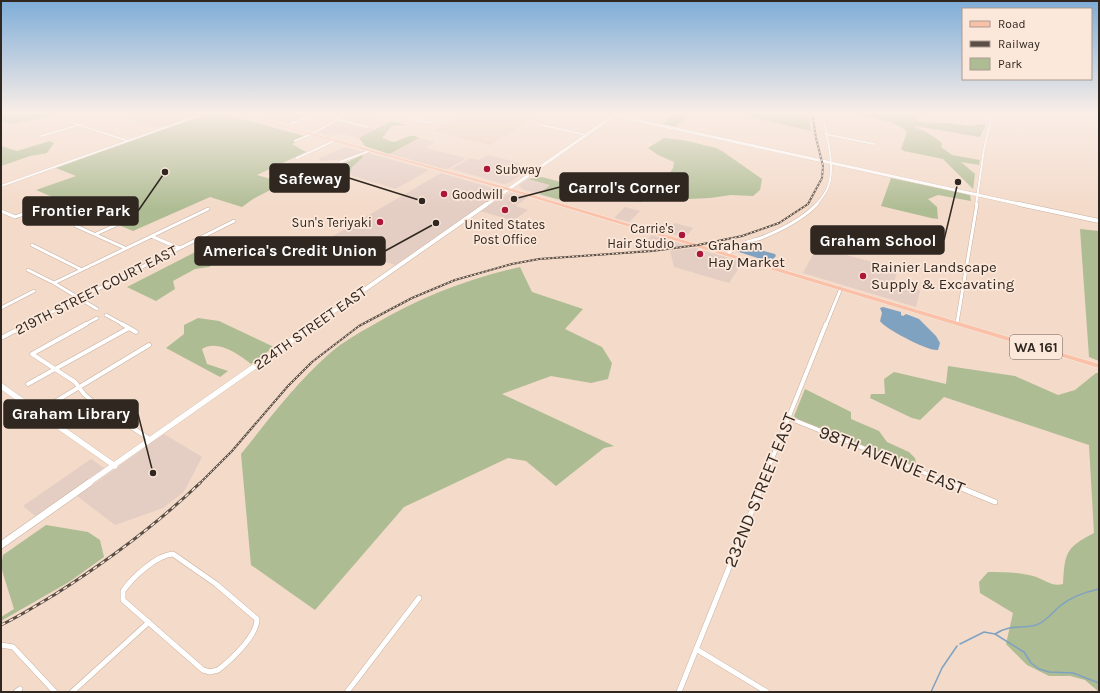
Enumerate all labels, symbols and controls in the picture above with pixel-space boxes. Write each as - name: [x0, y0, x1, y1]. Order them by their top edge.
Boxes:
- legend: [962, 8, 1092, 80]
- text: Road: [998, 17, 1026, 31]
- text: Railway: [998, 37, 1040, 51]
- text: Park: [998, 57, 1023, 71]
- place label: Subway: [495, 162, 541, 177]
- callout: Safeway: [270, 164, 349, 192]
- marker: Subway: [482, 164, 492, 174]
- text: Safeway: [278, 169, 342, 188]
- callout: Carrol's Corner: [560, 173, 688, 201]
- text: Carrol's Corner: [568, 178, 680, 197]
- place label: Goodwill: [452, 187, 503, 202]
- marker: Goodwill: [439, 189, 449, 199]
- callout: Frontier Park: [23, 197, 138, 225]
- text: Frontier Park: [32, 201, 131, 220]
- marker: United States Post Office: [500, 205, 510, 215]
- place label: Sun's Teriyaki: [292, 215, 372, 230]
- marker: Sun's Teriyaki: [375, 217, 385, 227]
- place label: United States Post Office: [465, 217, 546, 247]
- place label: Carrie's Hair Studio: [607, 221, 674, 251]
- callout: Graham School: [811, 226, 944, 254]
- marker: Carrie's Hair Studio: [677, 230, 687, 240]
- text: Graham School: [820, 231, 936, 250]
- place label: Graham Hay Market: [708, 236, 785, 271]
- callout: America's Credit Union: [195, 237, 385, 265]
- street label: 219TH STREET COURT EAST: [12, 241, 181, 339]
- text: America's Credit Union: [203, 241, 377, 260]
- marker: Graham Hay Market: [695, 249, 705, 259]
- place label: Rainier Landscape Supply & Excavating: [871, 258, 1015, 293]
- marker: Rainier Landscape Supply & Excavating: [858, 271, 868, 281]
- street label: 224TH STREET EAST: [250, 282, 371, 374]
- road number: WA 161: [1010, 335, 1062, 359]
- callout: Graham Library: [4, 400, 138, 428]
- text: Graham Library: [12, 404, 130, 423]
- street label: 232ND STREET EAST: [719, 410, 801, 570]
- street label: 98TH AVENUE EAST: [816, 421, 968, 499]

